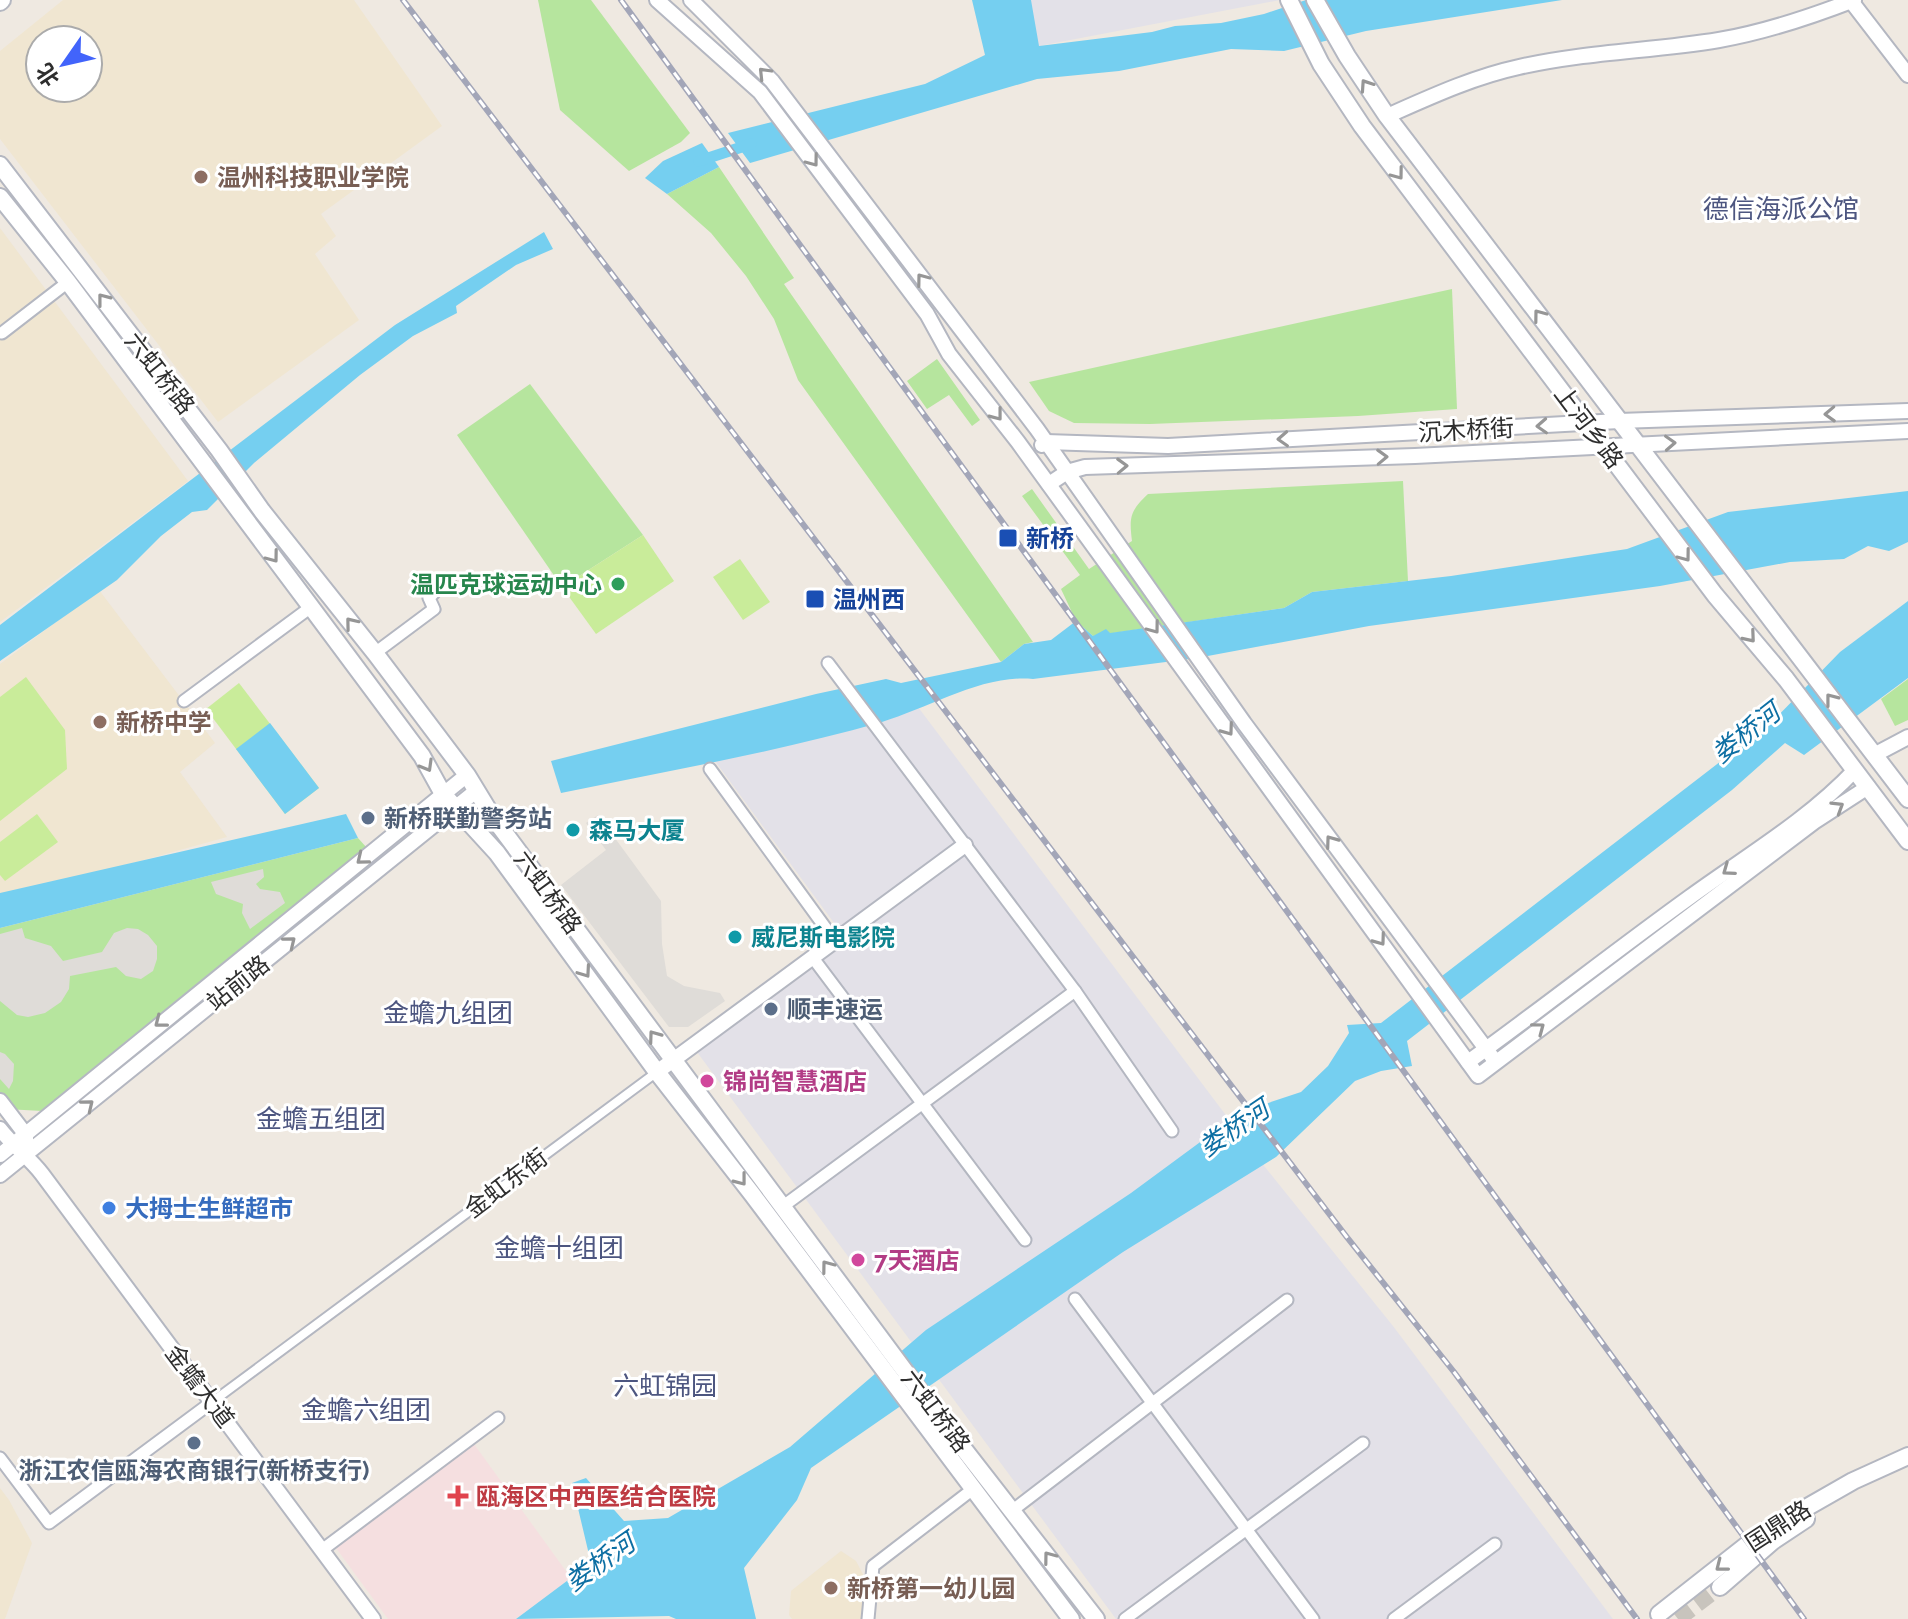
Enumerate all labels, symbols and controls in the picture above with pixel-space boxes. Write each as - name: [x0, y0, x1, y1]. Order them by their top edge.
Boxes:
- north arrow: [24, 24, 104, 104]
- text: 北: [30, 59, 64, 92]
- one-way arrow: [759, 68, 773, 82]
- one-way arrow: [1361, 79, 1376, 94]
- one-way arrow: [804, 152, 818, 167]
- place label: 温州科技职业学院: [217, 163, 409, 192]
- one-way arrow: [1388, 165, 1402, 179]
- marker: 温州科技职业学院: [192, 168, 210, 186]
- district label: 德信海派公馆: [1703, 194, 1859, 224]
- one-way arrow: [917, 273, 931, 288]
- one-way arrow: [98, 293, 112, 308]
- one-way arrow: [1534, 309, 1548, 324]
- street label: 六虹桥路: [119, 326, 201, 420]
- street label: 上河乡路: [1549, 380, 1629, 474]
- one-way arrow: [1823, 405, 1836, 422]
- one-way arrow: [987, 406, 1002, 420]
- street label: 沉木桥街: [1417, 413, 1515, 447]
- one-way arrow: [1535, 417, 1548, 434]
- one-way arrow: [1276, 431, 1289, 448]
- one-way arrow: [1664, 435, 1677, 452]
- one-way arrow: [1376, 449, 1389, 466]
- one-way arrow: [1116, 458, 1129, 475]
- place label: 新桥: [1026, 524, 1074, 553]
- marker: 新桥: [997, 527, 1019, 549]
- one-way arrow: [1676, 547, 1690, 562]
- one-way arrow: [264, 548, 278, 563]
- place label: 温匹克球运动中心: [410, 570, 602, 599]
- marker: 温匹克球运动中心: [609, 575, 627, 593]
- place label: 温州西: [833, 585, 905, 614]
- marker: 温州西: [804, 588, 826, 610]
- one-way arrow: [347, 617, 361, 632]
- one-way arrow: [1144, 619, 1158, 634]
- one-way arrow: [1740, 628, 1755, 642]
- one-way arrow: [1826, 693, 1840, 708]
- water label: 娄桥河: [1706, 694, 1790, 769]
- place label: 新桥中学: [116, 708, 212, 737]
- marker: 新桥中学: [91, 713, 109, 731]
- one-way arrow: [1218, 721, 1233, 735]
- one-way arrow: [417, 757, 433, 772]
- one-way arrow: [1829, 802, 1844, 817]
- place label: 新桥联勤警务站: [384, 804, 552, 833]
- marker: 新桥联勤警务站: [359, 809, 377, 827]
- place label: 森马大厦: [589, 816, 685, 845]
- marker: 森马大厦: [564, 821, 582, 839]
- one-way arrow: [1326, 836, 1341, 850]
- street label: 六虹桥路: [508, 845, 588, 939]
- one-way arrow: [357, 849, 372, 864]
- one-way arrow: [1722, 860, 1736, 875]
- place label: 威尼斯电影院: [751, 923, 895, 952]
- marker: 威尼斯电影院: [726, 928, 744, 946]
- one-way arrow: [1371, 932, 1385, 946]
- one-way arrow: [281, 937, 295, 952]
- street label: 站前路: [201, 949, 275, 1017]
- one-way arrow: [575, 963, 590, 977]
- place label: 顺丰速运: [787, 995, 883, 1024]
- district label: 金蟾九组团: [383, 998, 513, 1028]
- marker: 顺丰速运: [762, 1000, 780, 1018]
- one-way arrow: [154, 1013, 169, 1027]
- one-way arrow: [1530, 1023, 1545, 1038]
- one-way arrow: [650, 1030, 664, 1044]
- place label: 锦尚智慧酒店: [723, 1067, 867, 1096]
- marker: 锦尚智慧酒店: [698, 1072, 716, 1090]
- water label: 娄桥河: [1193, 1091, 1279, 1162]
- one-way arrow: [78, 1101, 93, 1115]
- district label: 金蟾五组团: [256, 1104, 386, 1134]
- street label: 金虹东街: [459, 1143, 553, 1223]
- one-way arrow: [731, 1171, 745, 1186]
- place label: 大拇士生鲜超市: [125, 1194, 293, 1223]
- marker: 大拇士生鲜超市: [100, 1199, 118, 1217]
- district label: 金蟾十组团: [494, 1233, 624, 1263]
- place label: 7天酒店: [874, 1246, 959, 1275]
- marker: 7天酒店: [849, 1251, 867, 1269]
- one-way arrow: [822, 1261, 836, 1275]
- street label: 金蟾大道: [160, 1339, 240, 1433]
- street label: 六虹桥路: [896, 1364, 976, 1458]
- district label: 六虹锦园: [613, 1371, 717, 1401]
- district label: 金蟾六组团: [301, 1395, 431, 1425]
- marker: 浙江农信瓯海农商银行(新桥支行): [185, 1434, 203, 1452]
- place label: 浙江农信瓯海农商银行(新桥支行): [19, 1456, 369, 1485]
- place label: 瓯海区中西医结合医院: [476, 1482, 716, 1511]
- marker: 瓯海区中西医结合医院: [447, 1485, 469, 1507]
- street label: 国鼎路: [1740, 1494, 1816, 1558]
- water label: 娄桥河: [559, 1524, 645, 1597]
- one-way arrow: [1044, 1551, 1058, 1566]
- one-way arrow: [1715, 1556, 1729, 1570]
- place label: 新桥第一幼儿园: [847, 1574, 1015, 1603]
- marker: 新桥第一幼儿园: [822, 1579, 840, 1597]

